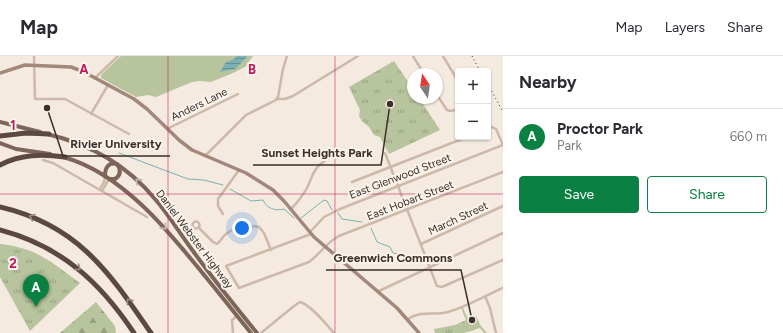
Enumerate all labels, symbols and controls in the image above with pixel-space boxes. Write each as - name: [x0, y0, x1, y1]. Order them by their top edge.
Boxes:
- text: Map: [20, 16, 58, 39]
- text: Map: [615, 19, 643, 36]
- text: Layers: [665, 19, 705, 36]
- text: Share: [727, 19, 763, 36]
- text: A: [79, 62, 89, 77]
- text: B: [248, 62, 256, 77]
- north arrow: [407, 68, 443, 104]
- map controls: [455, 68, 491, 140]
- button: +: [455, 68, 491, 104]
- text: Nearby: [519, 72, 577, 92]
- street label: Anders Lane: [169, 85, 230, 124]
- button: −: [455, 104, 491, 140]
- text: 1: [10, 118, 16, 133]
- text: Proctor Park: [557, 120, 643, 138]
- text: A: [527, 129, 537, 144]
- text: 660 m: [730, 129, 767, 144]
- callout: Rivier University: [63, 132, 170, 156]
- text: Rivier University: [70, 137, 162, 151]
- text: Park: [557, 138, 582, 153]
- callout: Sunset Heights Park: [253, 141, 381, 165]
- text: Sunset Heights Park: [261, 146, 373, 160]
- street label: East Glenwood Street: [347, 151, 453, 202]
- button: Save: [519, 176, 639, 213]
- button: Share: [647, 176, 767, 213]
- one-way arrow: [135, 178, 143, 186]
- street label: East Hobart Street: [365, 178, 456, 223]
- street label: Daniel Webster Highway: [153, 187, 236, 291]
- street label: March Street: [426, 199, 490, 238]
- one-way arrow: [29, 214, 36, 222]
- your location: [232, 218, 252, 238]
- one-way arrow: [159, 223, 166, 230]
- callout: Greenwich Commons: [326, 246, 461, 270]
- text: Greenwich Commons: [334, 251, 453, 265]
- text: 2: [9, 256, 17, 271]
- one-way arrow: [73, 263, 80, 270]
- pin: A: [23, 274, 49, 307]
- one-way arrow: [126, 298, 134, 305]

